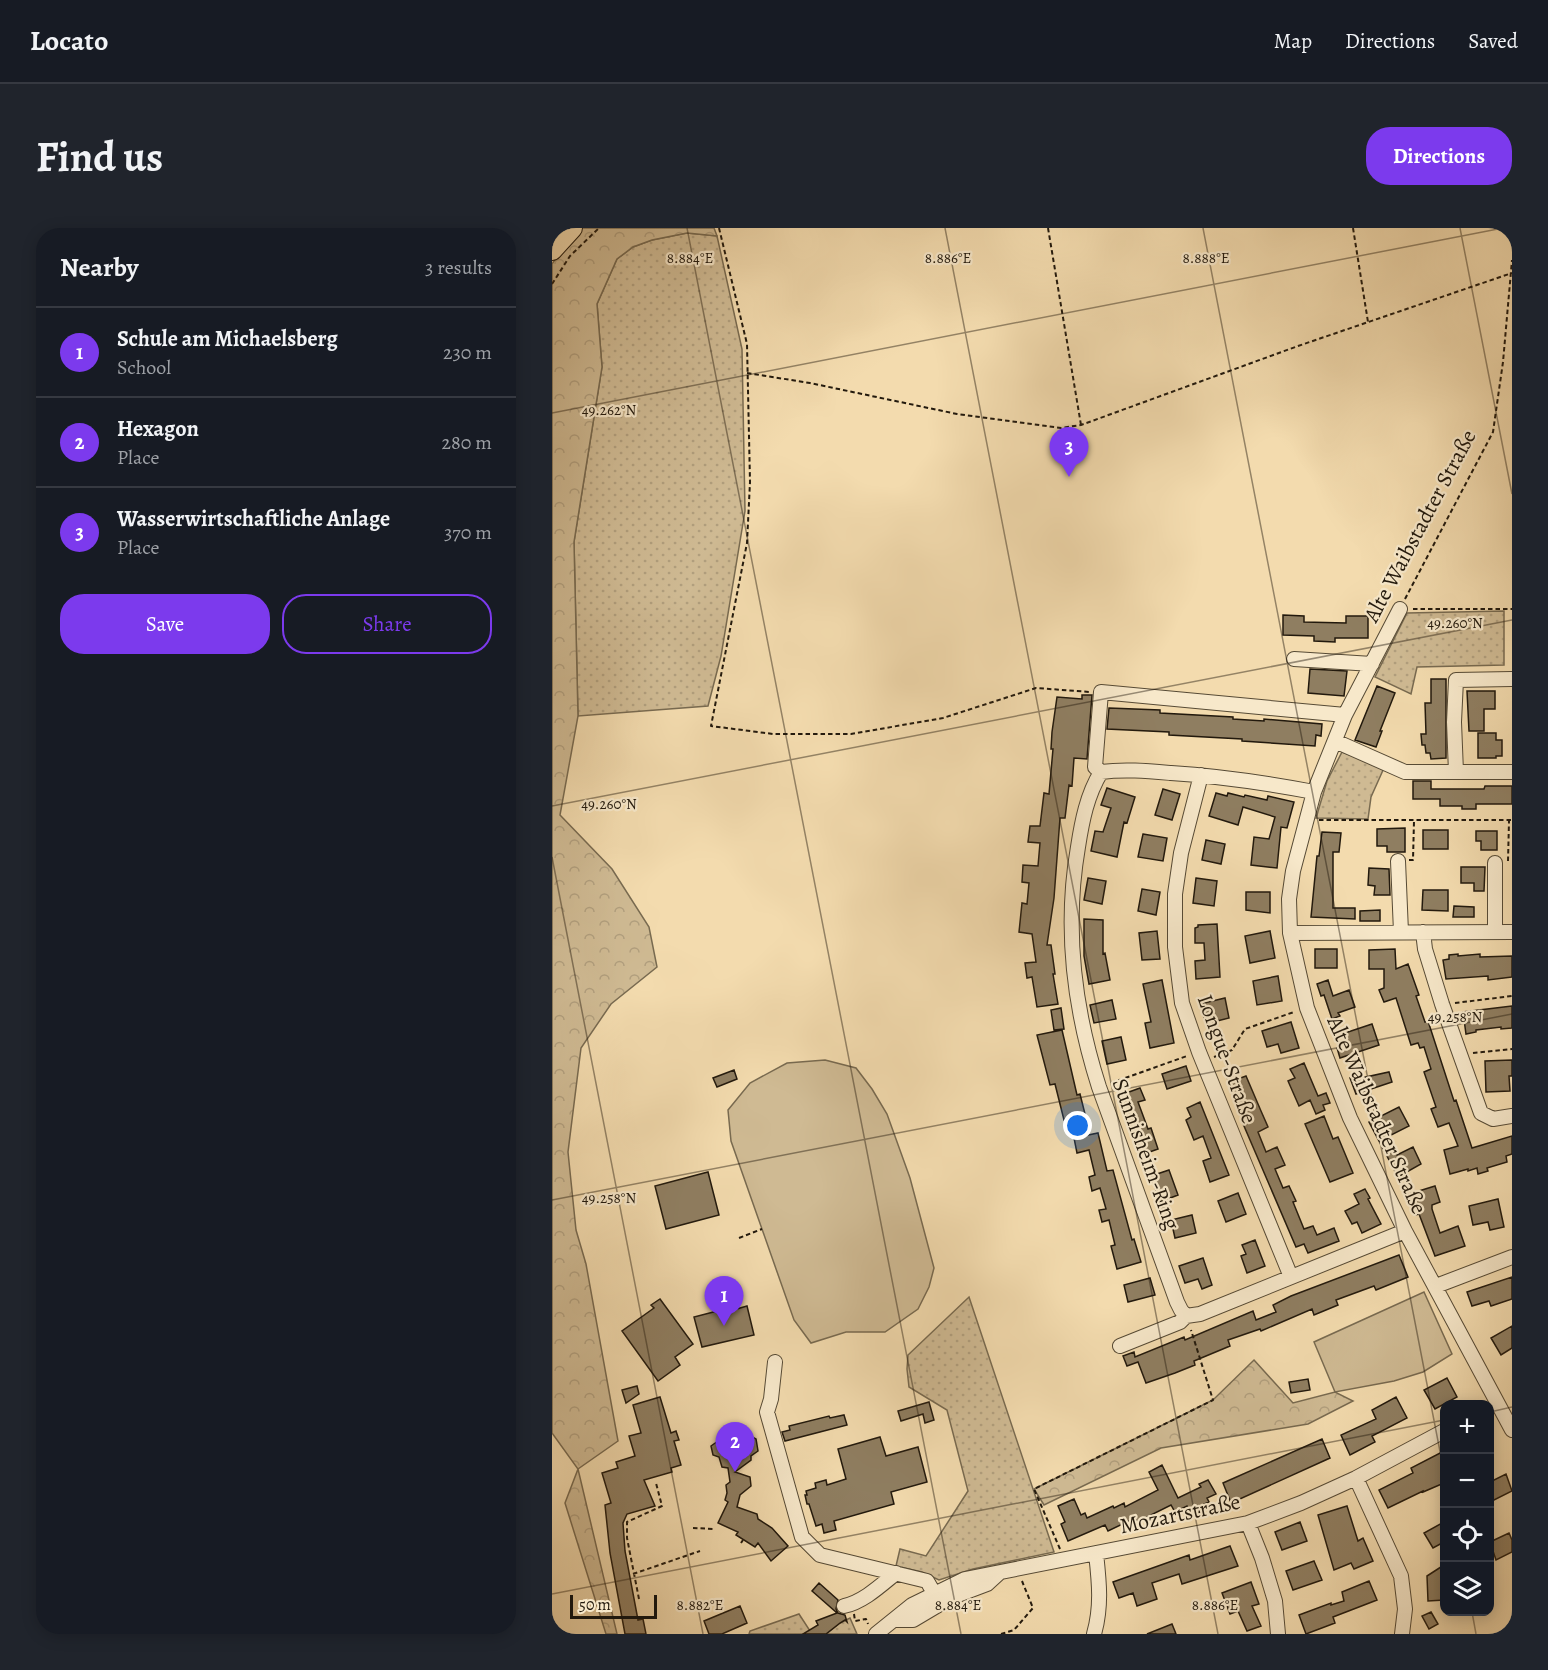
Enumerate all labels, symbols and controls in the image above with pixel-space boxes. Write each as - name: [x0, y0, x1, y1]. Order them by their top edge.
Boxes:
- text: Locato: [30, 22, 108, 60]
- text: Map: [1274, 27, 1312, 55]
- text: Directions: [1345, 27, 1435, 55]
- text: Saved: [1468, 27, 1518, 55]
- button: Directions: [1366, 127, 1512, 185]
- text: Find us: [36, 128, 163, 185]
- text: 8.884°E: [667, 248, 713, 268]
- text: 8.886°E: [925, 248, 971, 268]
- text: 8.888°E: [1182, 248, 1230, 268]
- text: Nearby: [60, 250, 139, 285]
- text: 3 results: [425, 254, 492, 281]
- text: Schule am Michaelsberg: [117, 324, 338, 354]
- text: 1: [76, 339, 83, 366]
- text: 230 m: [443, 339, 492, 366]
- text: School: [117, 354, 171, 381]
- text: 49.262°N: [582, 400, 637, 420]
- text: Hexagon: [117, 414, 199, 444]
- street label: Alte Waibstadter Straße: [1356, 425, 1483, 628]
- pin: 3: [1050, 428, 1088, 477]
- text: 2: [75, 429, 84, 456]
- text: 280 m: [442, 429, 492, 456]
- text: Place: [117, 444, 159, 471]
- text: Wasserwirtschaftliche Anlage: [117, 504, 390, 534]
- text: 3: [75, 519, 84, 546]
- text: 370 m: [444, 519, 492, 546]
- text: Place: [117, 534, 159, 561]
- button: Save: [60, 594, 270, 654]
- button: Share: [282, 594, 492, 654]
- text: 49.260°N: [1427, 613, 1483, 633]
- text: 49.260°N: [581, 794, 637, 814]
- street label: Longue-Straße: [1190, 990, 1264, 1128]
- text: 49.258°N: [1428, 1007, 1482, 1027]
- street label: Alte Waibstadter Straße: [1319, 1010, 1434, 1219]
- street label: Sunnisheim-Ring: [1105, 1074, 1187, 1234]
- your location: [1063, 1111, 1092, 1140]
- text: 49.258°N: [582, 1188, 636, 1208]
- pin: 1: [704, 1276, 744, 1326]
- map controls: [1440, 1400, 1494, 1616]
- button: +: [1440, 1400, 1494, 1454]
- pin: 2: [716, 1422, 754, 1472]
- button: −: [1440, 1454, 1494, 1508]
- street label: Mozartstraße: [1117, 1487, 1243, 1541]
- button: locate: [1440, 1508, 1494, 1562]
- button: layers: [1440, 1562, 1494, 1616]
- scale bar: [570, 1592, 657, 1620]
- text: 50 m: [579, 1594, 611, 1616]
- text: 8.882°E: [677, 1595, 723, 1615]
- text: 8.884°E: [935, 1595, 981, 1615]
- text: 8.886°E: [1192, 1595, 1238, 1615]

